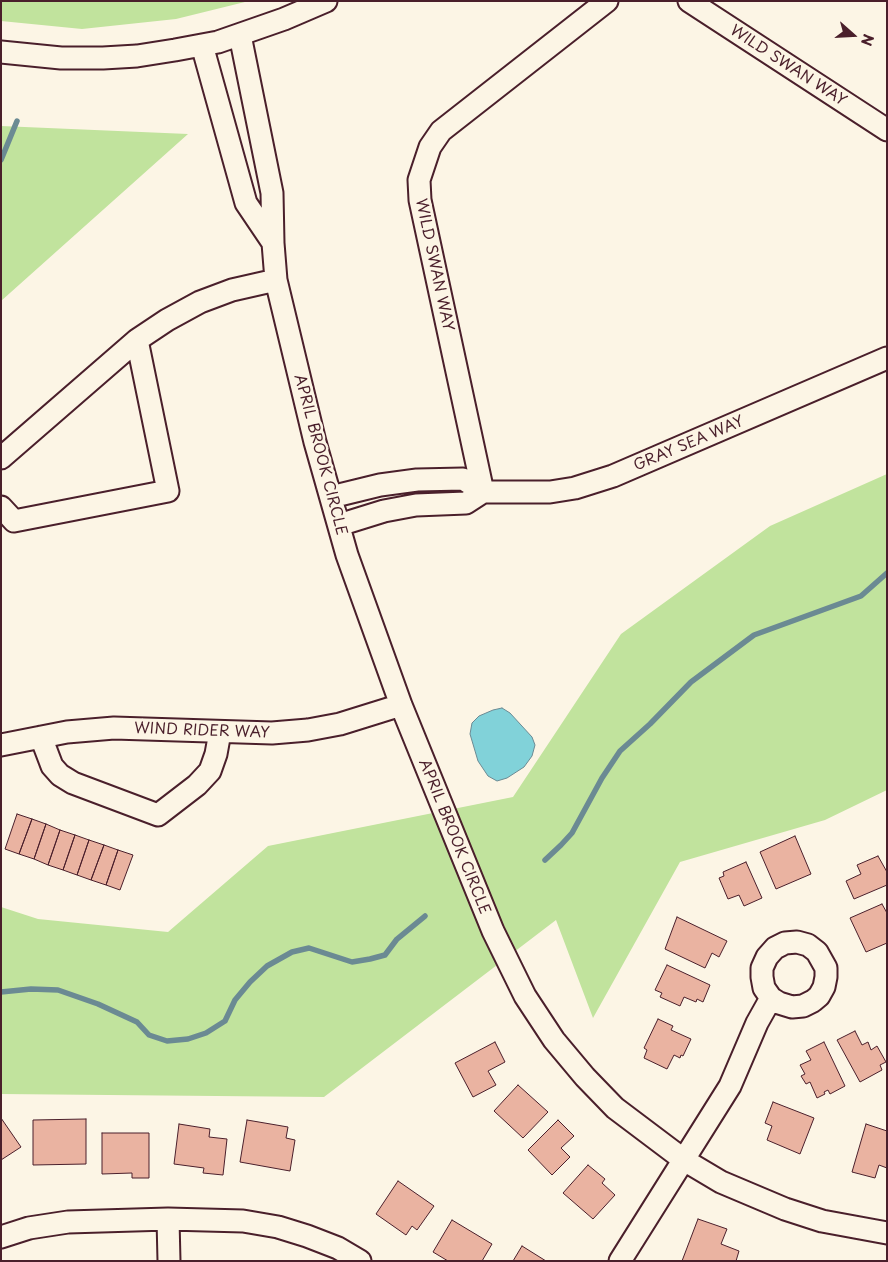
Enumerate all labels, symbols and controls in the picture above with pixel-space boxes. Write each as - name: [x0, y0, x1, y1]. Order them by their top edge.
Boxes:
- north arrow: [828, 10, 878, 60]
- street label: WILD SWAN WAY: [726, 22, 850, 110]
- text: N: [856, 31, 879, 49]
- street label: WILD SWAN WAY: [411, 197, 457, 333]
- street label: APRIL BROOK CIRCLE: [290, 372, 350, 538]
- street label: GRAY SEA WAY: [631, 413, 747, 475]
- street label: WIND RIDER WAY: [134, 720, 270, 742]
- street label: APRIL BROOK CIRCLE: [415, 757, 493, 917]

